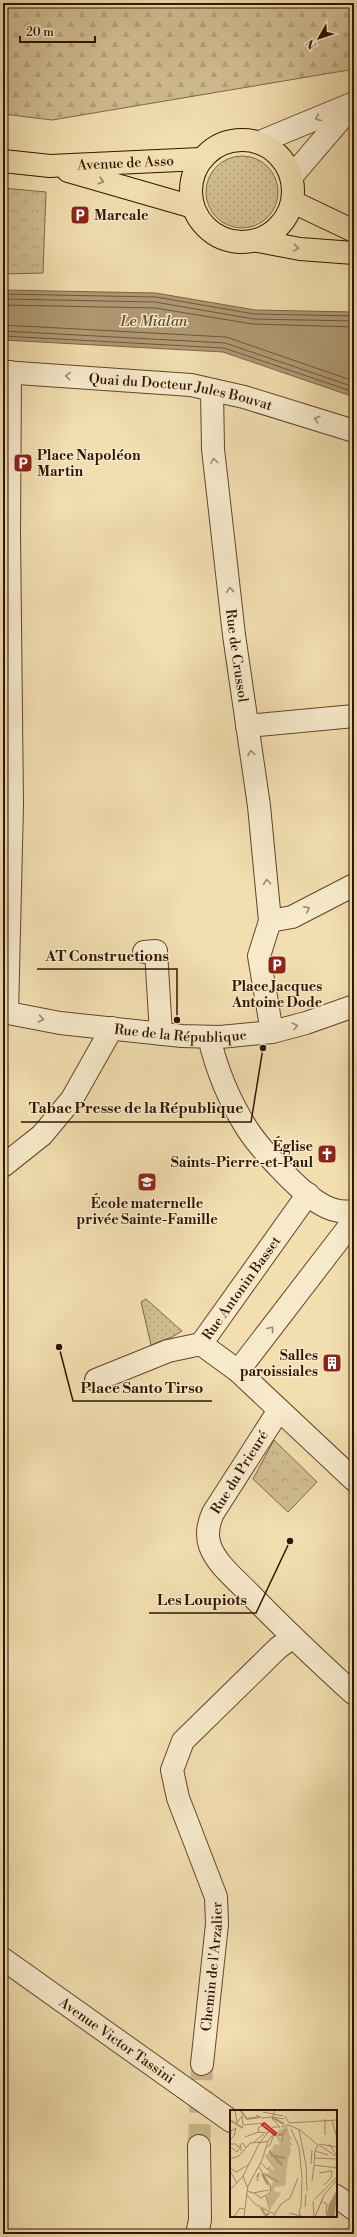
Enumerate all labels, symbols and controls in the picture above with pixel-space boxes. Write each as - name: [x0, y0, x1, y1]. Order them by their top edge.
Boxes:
- scale bar: [20, 18, 95, 44]
- north arrow: [299, 18, 339, 58]
- text: 20 m: [26, 25, 54, 40]
- text: N: [304, 36, 320, 51]
- one-way arrow: [315, 113, 323, 121]
- street label: Avenue de Asso: [76, 152, 175, 175]
- one-way arrow: [97, 176, 104, 185]
- parking icon: Marcale: [69, 204, 91, 226]
- place label: Marcale: [94, 207, 149, 225]
- one-way arrow: [293, 243, 299, 252]
- water label: Le Mialan: [120, 312, 188, 331]
- street label: Quai du Docteur Jules Bouvat: [88, 370, 274, 415]
- one-way arrow: [65, 371, 71, 380]
- one-way arrow: [313, 415, 320, 424]
- place label: Place Napoléon Martin: [37, 447, 141, 481]
- parking icon: Place Napoléon Martin: [12, 452, 34, 474]
- one-way arrow: [210, 458, 219, 464]
- one-way arrow: [225, 587, 234, 593]
- street label: Rue de Crussol: [221, 608, 252, 704]
- one-way arrow: [247, 750, 256, 756]
- one-way arrow: [262, 879, 271, 885]
- one-way arrow: [303, 906, 310, 914]
- callout: AT Constructions: [37, 942, 177, 969]
- text: AT Constructions: [44, 947, 169, 966]
- parking icon: Place Jacques Antoine Dode: [266, 954, 288, 976]
- place label: Place Jacques Antoine Dode: [231, 978, 323, 1012]
- one-way arrow: [38, 1015, 44, 1023]
- street label: Rue de la République: [113, 1021, 248, 1047]
- one-way arrow: [291, 1022, 298, 1031]
- callout: Tabac Presse de la République: [21, 1095, 251, 1122]
- text: Tabac Presse de la République: [29, 1099, 243, 1118]
- place label: Église Saints-Pierre-et-Paul: [171, 1136, 313, 1172]
- church icon: Église Saints-Pierre-et-Paul: [316, 1143, 338, 1165]
- school or university icon: École maternelle privée Sainte-Famille: [136, 1171, 158, 1193]
- place label: École maternelle privée Sainte-Famille: [76, 1193, 218, 1229]
- street label: Rue Antonin Basset: [199, 1233, 285, 1344]
- one-way arrow: [266, 1327, 273, 1334]
- place label: Salles paroissiales: [240, 1347, 318, 1381]
- building icon: Salles paroissiales: [321, 1352, 343, 1374]
- callout: Place Santo Tirso: [73, 1374, 212, 1401]
- text: Place Santo Tirso: [81, 1379, 204, 1398]
- street label: Rue du Prieuré: [207, 1427, 273, 1518]
- callout: Les Loupiots: [149, 1586, 256, 1613]
- text: Les Loupiots: [157, 1591, 247, 1610]
- street label: Chemin de l'Arzalier: [198, 1902, 227, 2032]
- street label: Avenue Victor Tassini: [54, 1993, 178, 2088]
- inset map: [230, 2110, 337, 2217]

